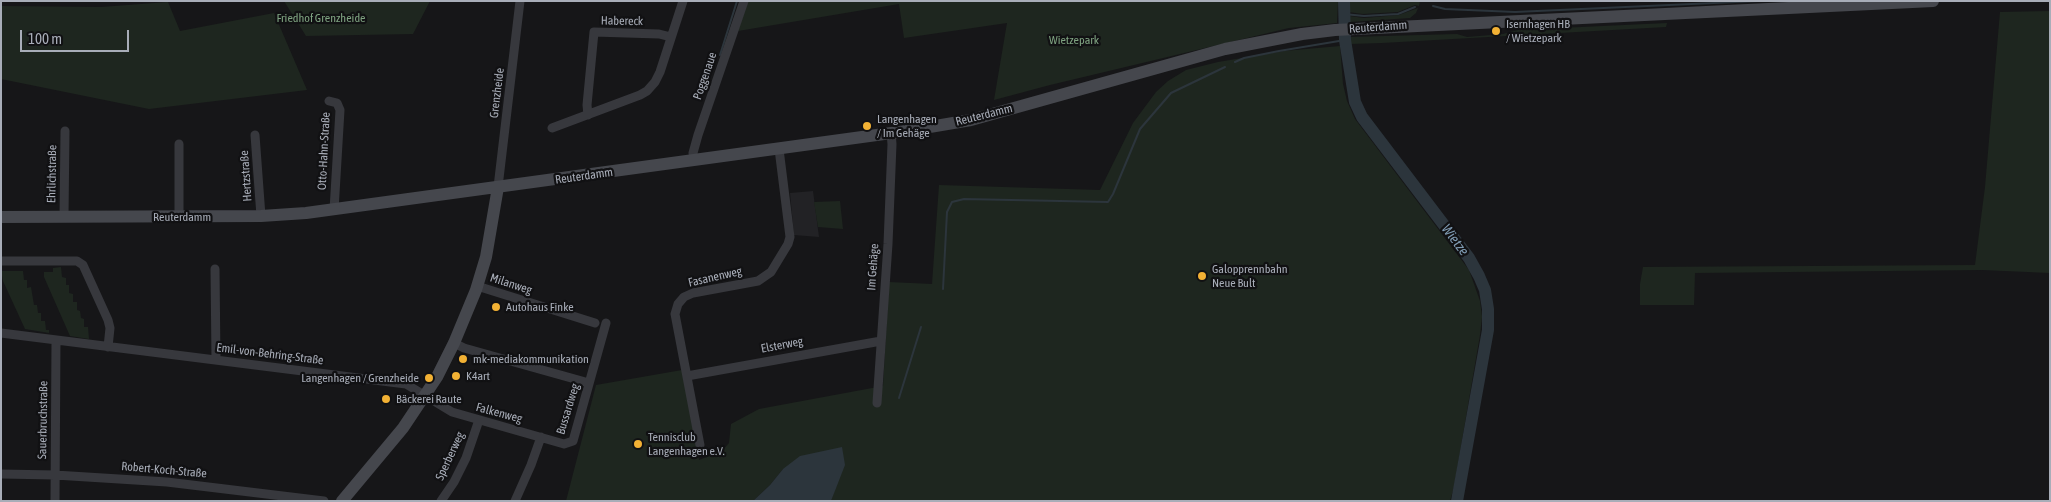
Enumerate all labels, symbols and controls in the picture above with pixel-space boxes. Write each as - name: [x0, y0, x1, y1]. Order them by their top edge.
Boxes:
- park label: Friedhof Grenzheide: [276, 11, 366, 25]
- street label: Habereck: [601, 13, 643, 29]
- place label: Isernhagen HB / Wietzepark: [1506, 17, 1570, 45]
- street label: Reuterdamm: [1349, 18, 1407, 36]
- scale bar: [22, 20, 131, 52]
- marker: Isernhagen HB / Wietzepark: [1490, 25, 1502, 37]
- text: 100 m: [28, 30, 62, 47]
- park label: Wietzepark: [1049, 33, 1099, 47]
- street label: Poggenaue: [690, 50, 720, 102]
- street label: Grenzheide: [487, 67, 507, 119]
- street label: Reuterdamm: [954, 101, 1014, 129]
- street label: Otto-Hahn-Straße: [315, 112, 333, 190]
- place label: Langenhagen / Im Gehäge: [877, 112, 937, 140]
- marker: Langenhagen / Im Gehäge: [861, 120, 873, 132]
- street label: Ehrlichstraße: [44, 145, 60, 203]
- street label: Hertzstraße: [237, 150, 255, 202]
- street label: Reuterdamm: [554, 165, 614, 187]
- street label: Reuterdamm: [153, 210, 211, 224]
- water label: Wietze: [1438, 221, 1472, 259]
- street label: Im Gehäge: [864, 243, 882, 291]
- place label: Galopprennbahn Neue Bult: [1212, 262, 1288, 290]
- street label: Fasanenweg: [687, 264, 743, 290]
- marker: Galopprennbahn Neue Bult: [1196, 270, 1208, 282]
- street label: Milanweg: [488, 271, 534, 297]
- place label: Autohaus Finke: [506, 300, 574, 314]
- marker: Autohaus Finke: [490, 301, 502, 313]
- street label: Elsterweg: [760, 334, 804, 356]
- street label: Emil-von-Behring-Straße: [216, 340, 324, 368]
- place label: mk-mediakommunikation: [473, 352, 589, 366]
- marker: mk-mediakommunikation: [457, 353, 469, 365]
- place label: K4art: [466, 369, 490, 383]
- marker: K4art: [450, 370, 462, 382]
- place label: Langenhagen / Grenzheide: [301, 371, 419, 385]
- marker: Langenhagen / Grenzheide: [423, 372, 435, 384]
- street label: Sauerbruchstraße: [35, 381, 51, 459]
- street label: Bussardweg: [553, 382, 583, 436]
- place label: Bäckerei Raute: [396, 392, 462, 406]
- marker: Bäckerei Raute: [380, 393, 392, 405]
- street label: Falkenweg: [474, 400, 524, 426]
- street label: Sperberweg: [432, 429, 468, 483]
- place label: Tennisclub Langenhagen e.V.: [648, 430, 725, 458]
- marker: Tennisclub Langenhagen e.V.: [632, 438, 644, 450]
- street label: Robert-Koch-Straße: [121, 459, 207, 481]

